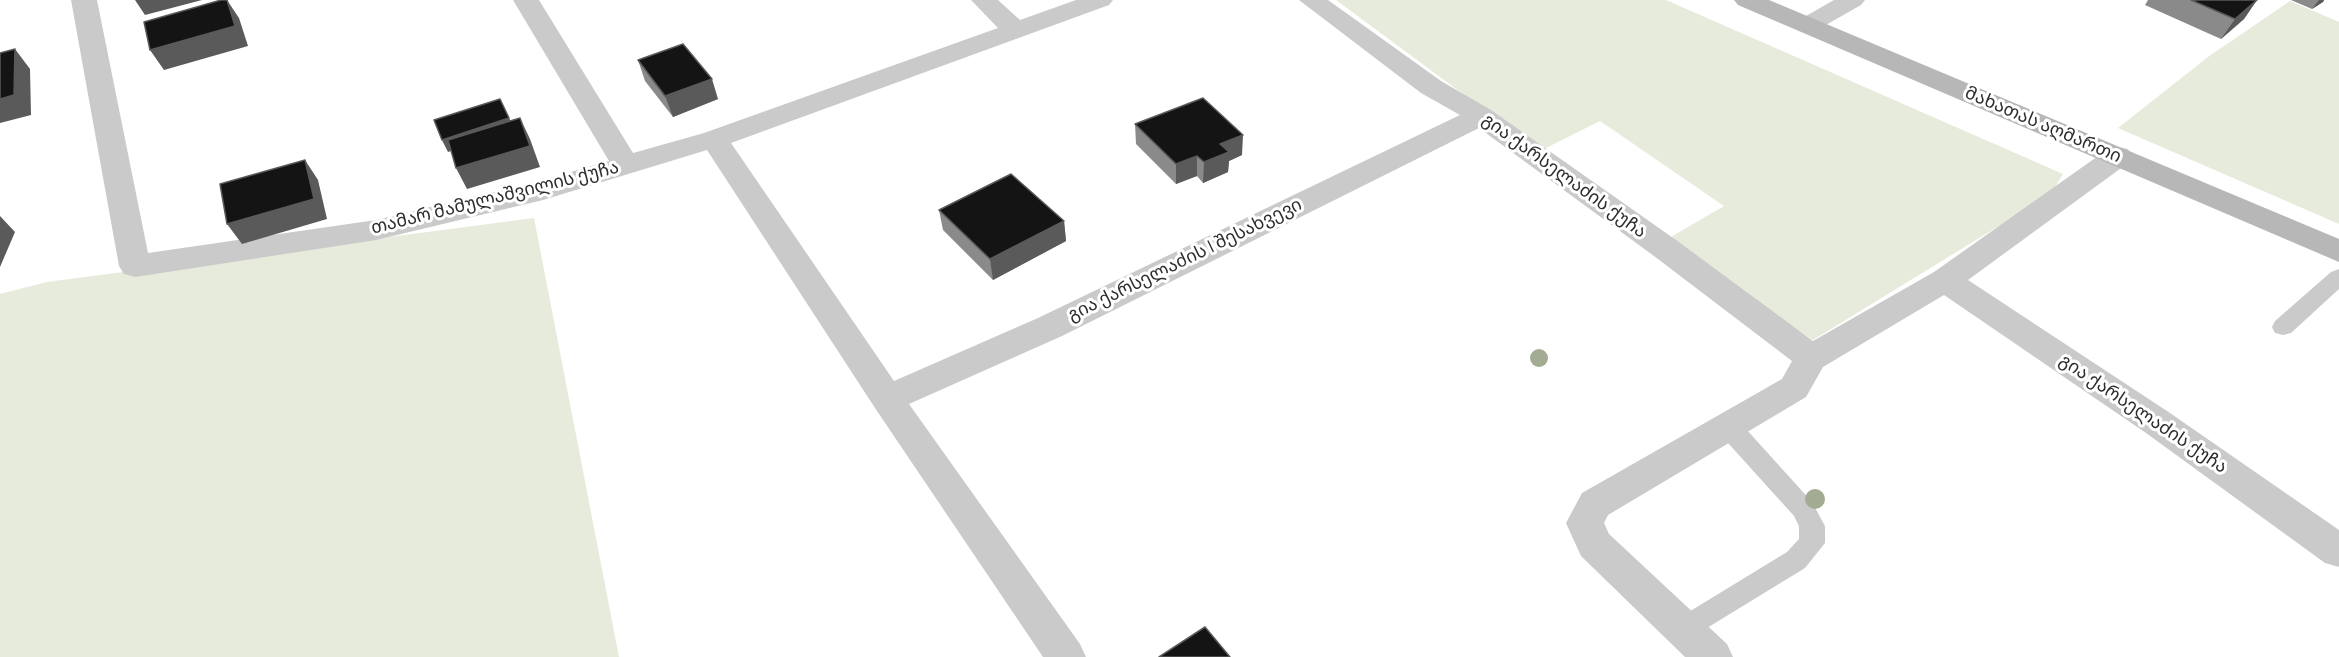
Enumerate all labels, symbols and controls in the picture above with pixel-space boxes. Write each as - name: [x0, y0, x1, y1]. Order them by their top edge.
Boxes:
- street label: მახათას აღმართი: [1962, 82, 2124, 168]
- street label: გია ქარსელაძის ქუჩა: [1478, 109, 1650, 243]
- street label: თამარ მამულაშვილის ქუჩა: [369, 157, 621, 239]
- street label: გია ქარსელაძის I შესახვევი: [1064, 194, 1306, 326]
- street label: გია ქარსელაძის ქუჩა: [2055, 350, 2231, 478]

